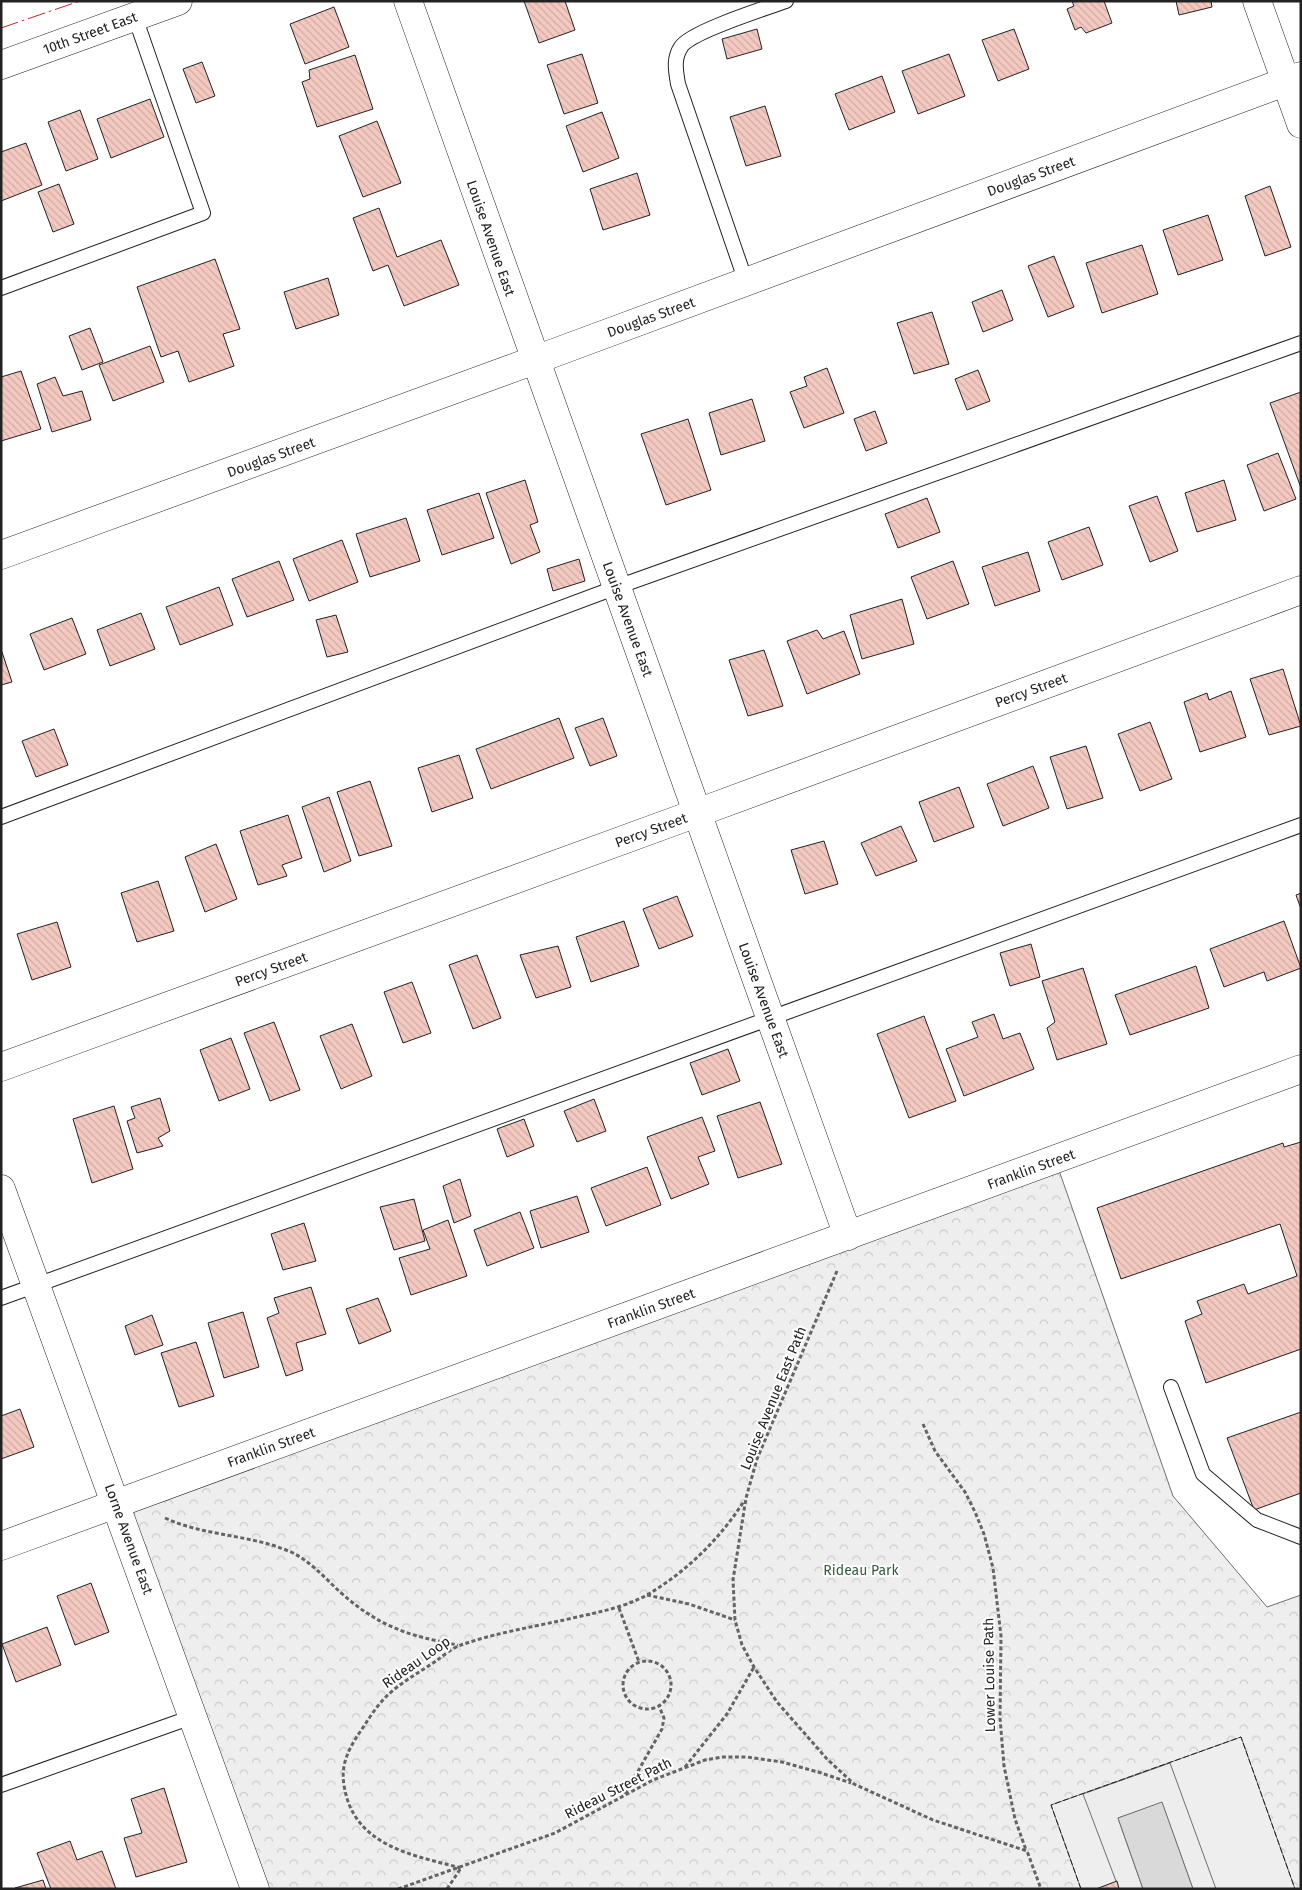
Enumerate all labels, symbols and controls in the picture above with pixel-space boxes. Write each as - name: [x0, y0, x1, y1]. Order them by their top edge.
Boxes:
- street label: 10th Street East: [41, 8, 140, 58]
- street label: Douglas Street: [985, 152, 1078, 200]
- street label: Louise Avenue East: [463, 178, 519, 299]
- street label: Douglas Street: [605, 293, 698, 341]
- street label: Douglas Street: [225, 433, 318, 481]
- street label: Louise Avenue East: [599, 559, 657, 680]
- street label: Percy Street: [993, 669, 1070, 711]
- street label: Percy Street: [613, 809, 690, 851]
- street label: Louise Avenue East: [735, 940, 793, 1061]
- street label: Percy Street: [233, 948, 310, 990]
- street label: Franklin Street: [985, 1145, 1078, 1193]
- street label: Franklin Street: [605, 1284, 698, 1332]
- street label: Louise Avenue East Path: [737, 1324, 810, 1472]
- street label: Franklin Street: [225, 1423, 318, 1471]
- street label: Lorne Avenue East: [101, 1482, 157, 1598]
- park label: Rideau Park: [823, 1562, 899, 1579]
- street label: Lower Louise Path: [980, 1618, 999, 1732]
- street label: Rideau Loop: [379, 1633, 454, 1692]
- street label: Rideau Street Path: [562, 1754, 675, 1823]

